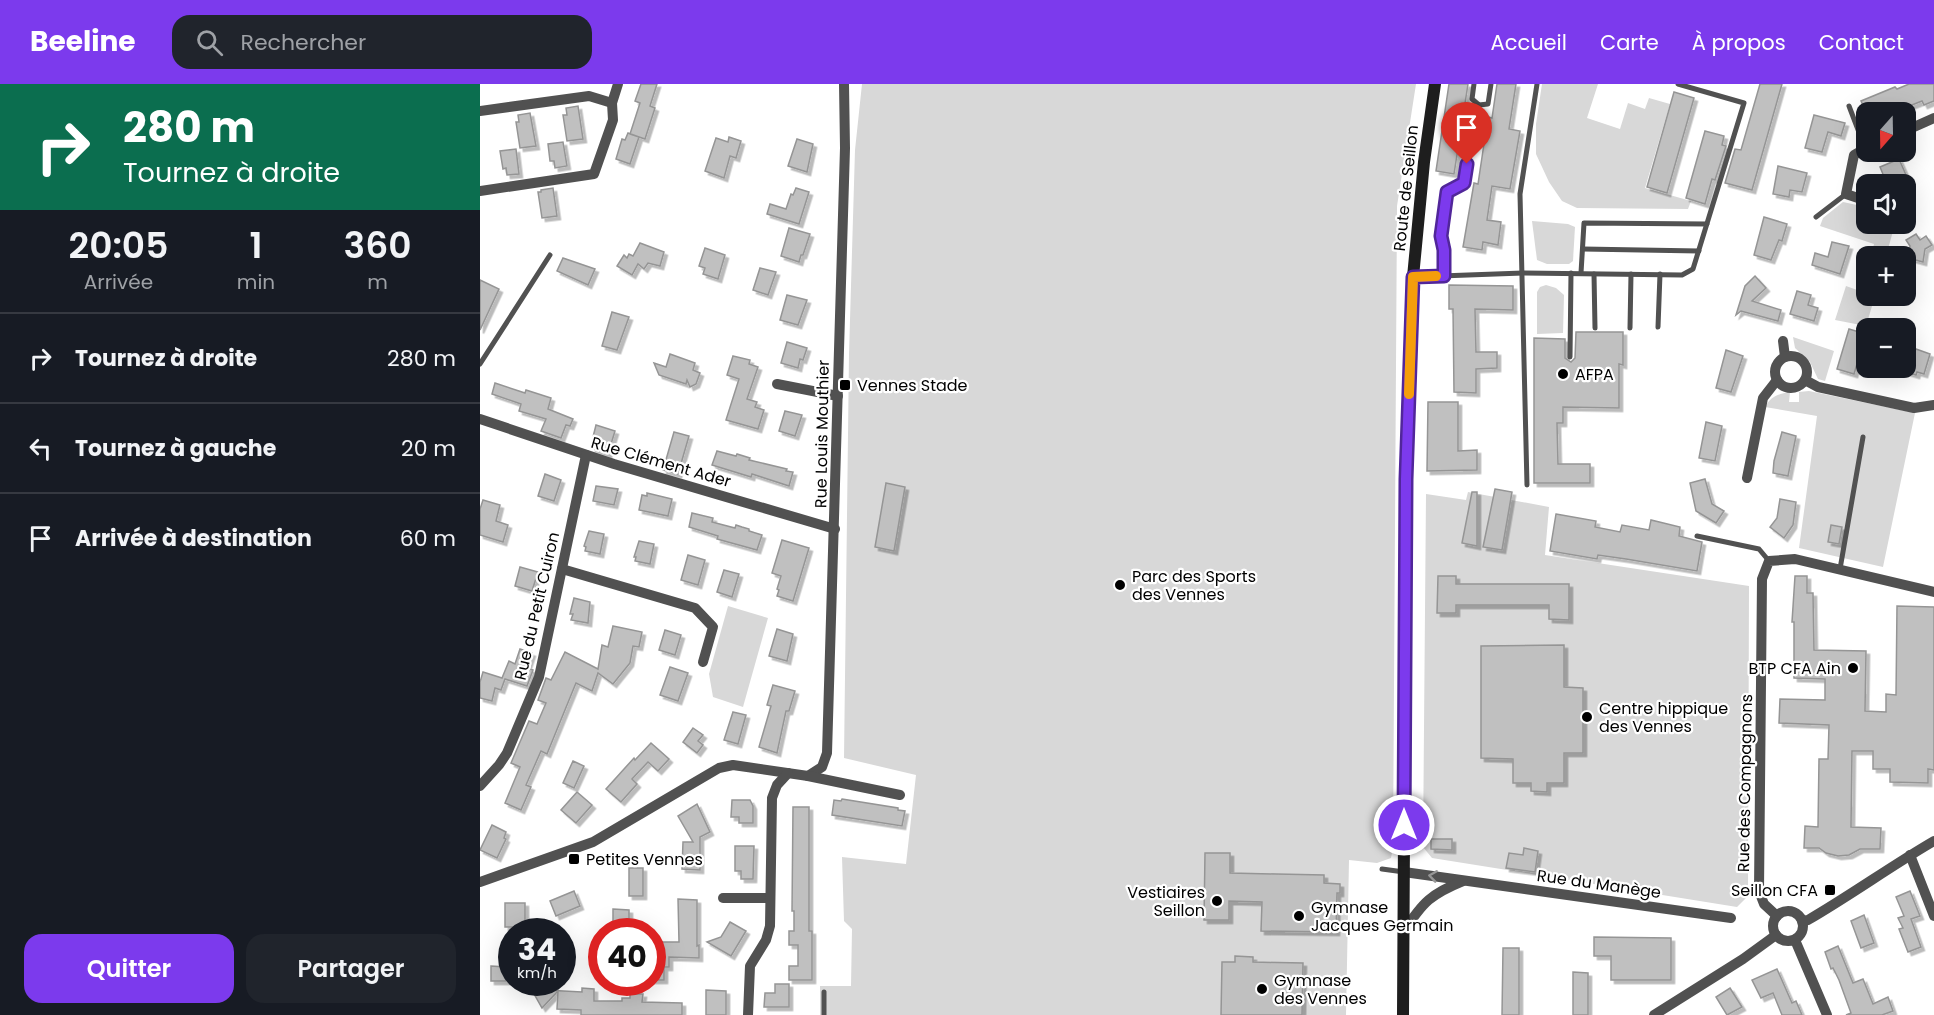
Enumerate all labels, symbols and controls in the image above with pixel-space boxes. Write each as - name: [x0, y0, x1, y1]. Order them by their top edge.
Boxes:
- search box: [172, 15, 592, 69]
- text: Beeline: [30, 22, 136, 61]
- icon: search: [193, 26, 226, 59]
- text: Rechercher: [241, 27, 366, 58]
- text: Accueil: [1490, 28, 1567, 57]
- text: Carte: [1600, 28, 1659, 57]
- text: À propos: [1692, 28, 1786, 57]
- text: Contact: [1819, 28, 1904, 57]
- text: 280 m: [123, 98, 255, 157]
- pin: [1441, 102, 1492, 164]
- north arrow: [1856, 102, 1916, 162]
- map controls: [1856, 102, 1916, 378]
- icon: right: [24, 108, 102, 186]
- icon: arrive: [1450, 111, 1483, 144]
- street label: Route de Seillon: [1388, 124, 1424, 252]
- text: Tournez à droite: [123, 154, 340, 191]
- button: sound: [1856, 174, 1916, 234]
- text: 20:05: [68, 220, 168, 271]
- text: 1: [249, 220, 262, 271]
- text: 360: [344, 220, 411, 271]
- button: +: [1856, 246, 1916, 306]
- text: Arrivée: [84, 268, 153, 296]
- text: min: [237, 268, 275, 296]
- text: m: [367, 268, 388, 296]
- button: −: [1856, 318, 1916, 378]
- icon: right: [24, 342, 57, 375]
- text: Tournez à droite: [75, 343, 257, 374]
- text: 280 m: [387, 343, 456, 374]
- street label: Rue Louis Mouthier: [809, 360, 835, 508]
- place label: AFPA: [1575, 363, 1614, 386]
- marker: AFPA: [1556, 367, 1570, 381]
- place label: Vennes Stade: [857, 374, 968, 397]
- marker: Vennes Stade: [838, 378, 852, 392]
- street label: Rue Clément Ader: [588, 431, 734, 493]
- icon: left: [24, 432, 57, 465]
- text: Tournez à gauche: [75, 433, 276, 464]
- text: 20 m: [401, 433, 456, 464]
- icon: arrive: [24, 522, 57, 555]
- text: Arrivée à destination: [75, 523, 312, 554]
- text: 60 m: [400, 523, 456, 554]
- street label: Rue du Petit Cuiron: [509, 530, 565, 682]
- place label: Parc des Sports des Vennes: [1132, 565, 1256, 606]
- marker: Parc des Sports des Vennes: [1113, 578, 1127, 592]
- place label: BTP CFA Ain: [1749, 657, 1841, 680]
- marker: BTP CFA Ain: [1846, 661, 1860, 675]
- street label: Rue des Compagnons: [1732, 694, 1758, 872]
- place label: Centre hippique des Vennes: [1599, 697, 1728, 738]
- marker: Centre hippique des Vennes: [1580, 710, 1594, 724]
- position arrow: [1372, 793, 1436, 857]
- place label: Petites Vennes: [586, 848, 703, 871]
- marker: Petites Vennes: [567, 852, 581, 866]
- street label: Rue du Manège: [1536, 864, 1663, 904]
- one-way arrow: [1429, 871, 1438, 883]
- place label: Seillon CFA: [1731, 879, 1818, 902]
- place label: Vestiaires Seillon: [1127, 881, 1205, 922]
- marker: Seillon CFA: [1823, 883, 1837, 897]
- marker: Vestiaires Seillon: [1210, 894, 1224, 908]
- place label: Gymnase Jacques Germain: [1311, 896, 1453, 937]
- marker: Gymnase Jacques Germain: [1292, 909, 1306, 923]
- speed limit sign: 40: [588, 918, 666, 996]
- text: 34: [518, 928, 556, 971]
- button: Quitter: [24, 934, 234, 1003]
- button: Partager: [246, 934, 456, 1003]
- text: km/h: [517, 962, 557, 983]
- place label: Gymnase des Vennes: [1274, 969, 1367, 1010]
- marker: Gymnase des Vennes: [1255, 982, 1269, 996]

